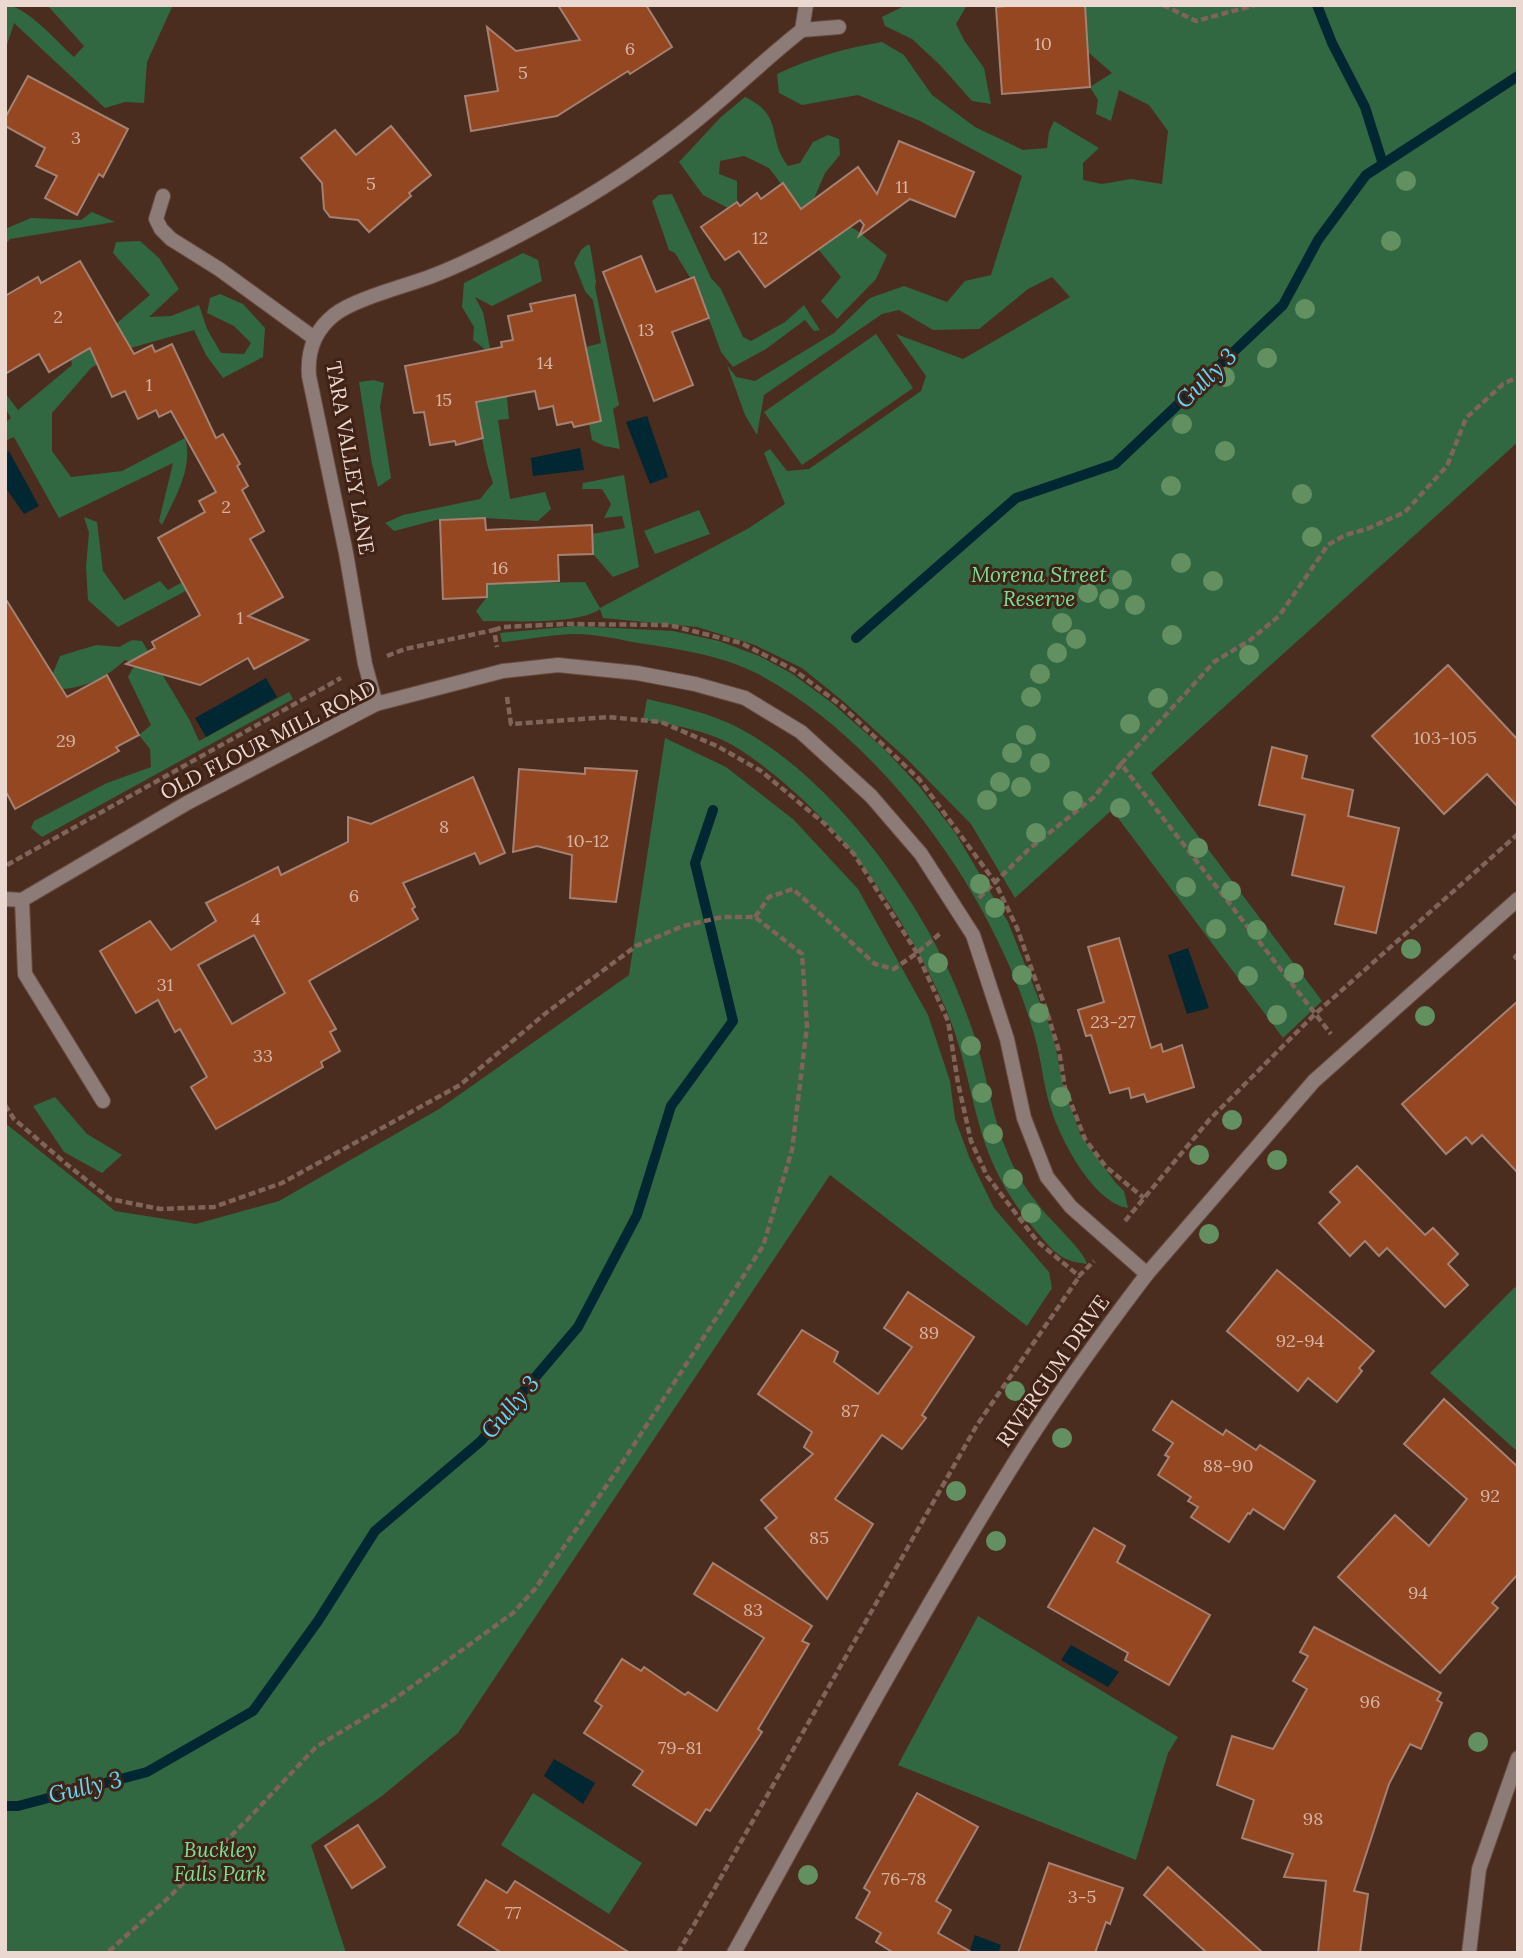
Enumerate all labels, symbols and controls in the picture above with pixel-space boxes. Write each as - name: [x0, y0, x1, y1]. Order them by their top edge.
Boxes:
- house number: 10: [1034, 32, 1052, 55]
- house number: 6: [625, 37, 635, 60]
- house number: 5: [518, 61, 528, 84]
- house number: 3: [71, 126, 81, 149]
- house number: 5: [366, 172, 376, 195]
- house number: 11: [895, 175, 909, 198]
- house number: 12: [752, 226, 768, 249]
- house number: 2: [53, 305, 63, 328]
- house number: 13: [638, 318, 654, 341]
- water label: Gully 3: [1169, 341, 1243, 414]
- house number: 14: [537, 351, 553, 374]
- street label: TARA VALLEY LANE: [320, 359, 381, 557]
- house number: 1: [146, 373, 152, 396]
- house number: 15: [436, 388, 452, 411]
- house number: 2: [221, 495, 231, 518]
- house number: 16: [492, 556, 508, 579]
- park label: Morena Street Reserve: [971, 561, 1107, 612]
- house number: 1: [237, 606, 243, 629]
- street label: OLD FLOUR MILL ROAD: [155, 673, 380, 806]
- house number: 103-105: [1413, 726, 1477, 749]
- house number: 29: [56, 729, 76, 752]
- house number: 8: [439, 815, 449, 838]
- house number: 10-12: [567, 829, 609, 852]
- house number: 6: [349, 884, 359, 907]
- house number: 4: [251, 907, 261, 930]
- house number: 31: [157, 973, 173, 996]
- house number: 23-27: [1090, 1010, 1136, 1033]
- house number: 33: [253, 1044, 273, 1067]
- street label: RIVERGUM DRIVE: [990, 1290, 1115, 1452]
- house number: 89: [919, 1321, 939, 1344]
- house number: 92-94: [1276, 1329, 1325, 1352]
- water label: Gully 3: [474, 1369, 545, 1444]
- house number: 87: [841, 1399, 859, 1422]
- house number: 88-90: [1203, 1454, 1253, 1477]
- house number: 92: [1480, 1484, 1500, 1507]
- house number: 85: [809, 1526, 829, 1549]
- house number: 94: [1408, 1581, 1428, 1604]
- house number: 83: [743, 1598, 763, 1621]
- house number: 96: [1360, 1690, 1380, 1713]
- house number: 79-81: [658, 1736, 702, 1759]
- water label: Gully 3: [45, 1764, 124, 1809]
- house number: 98: [1303, 1807, 1323, 1830]
- park label: Buckley Falls Park: [174, 1836, 266, 1887]
- house number: 76-78: [882, 1867, 926, 1890]
- house number: 3-5: [1068, 1885, 1096, 1908]
- house number: 77: [505, 1901, 521, 1924]

